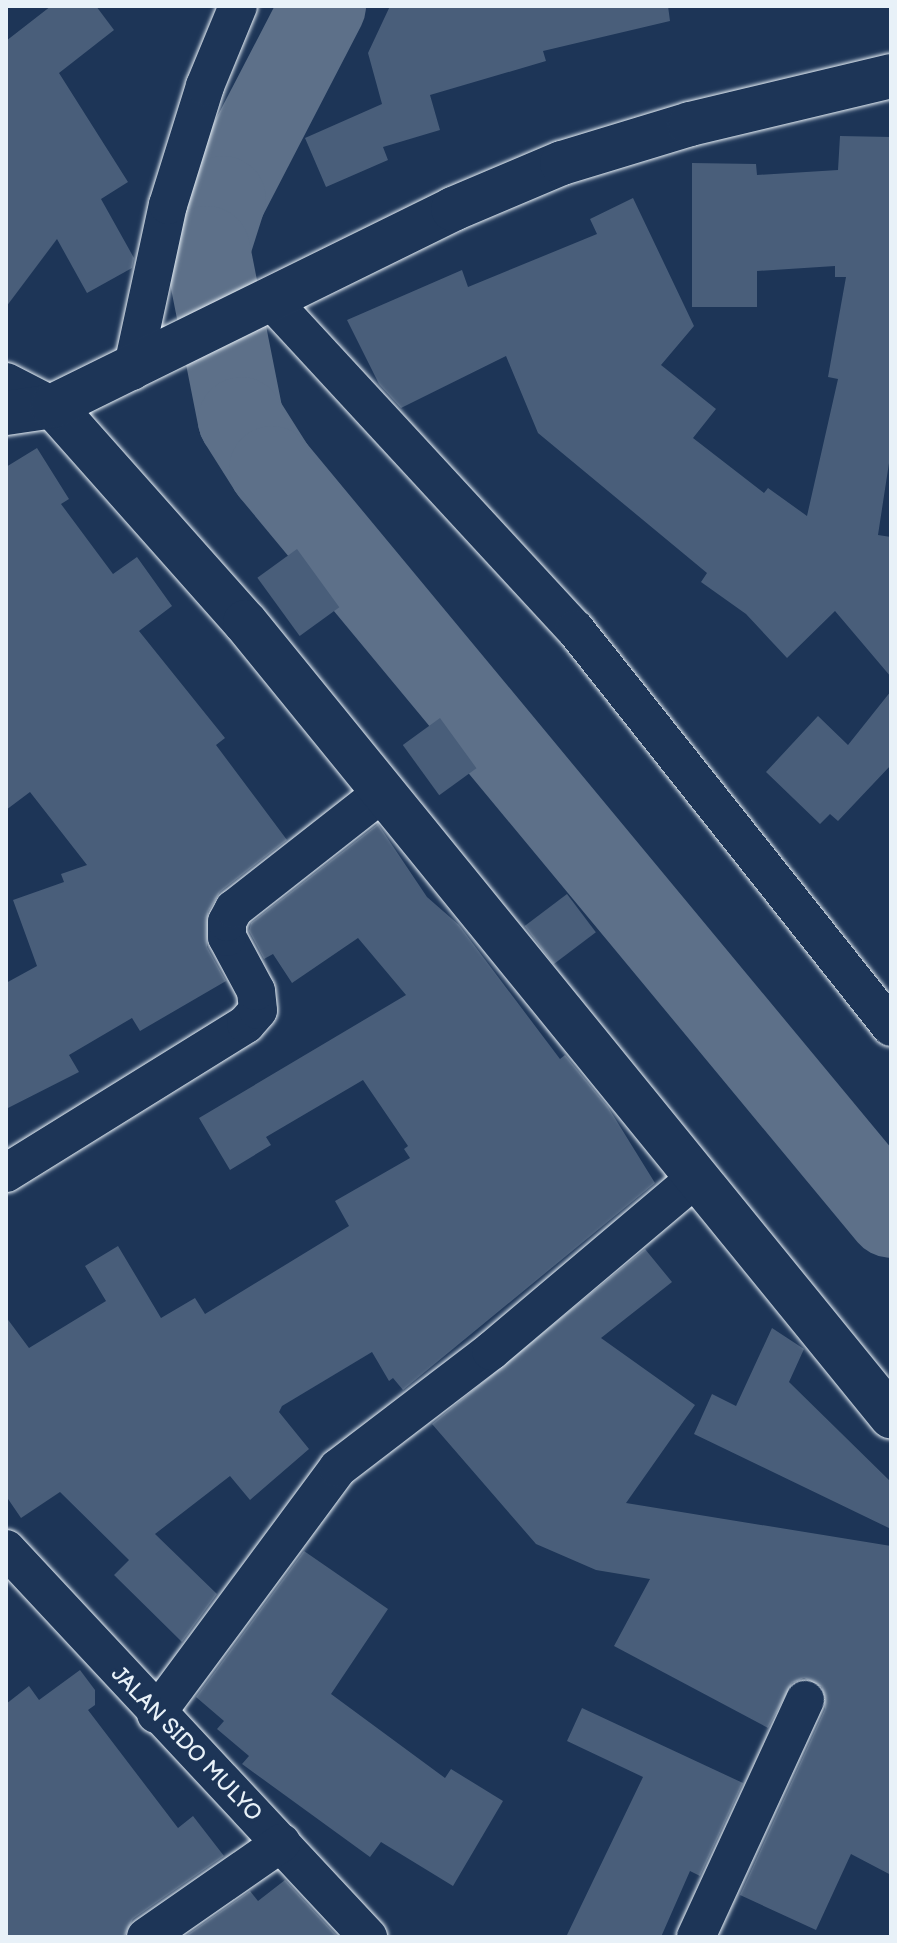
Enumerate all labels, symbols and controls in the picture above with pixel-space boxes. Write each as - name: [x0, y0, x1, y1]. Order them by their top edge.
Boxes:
- street label: JALAN SIDO MULYO: [105, 1661, 267, 1827]

